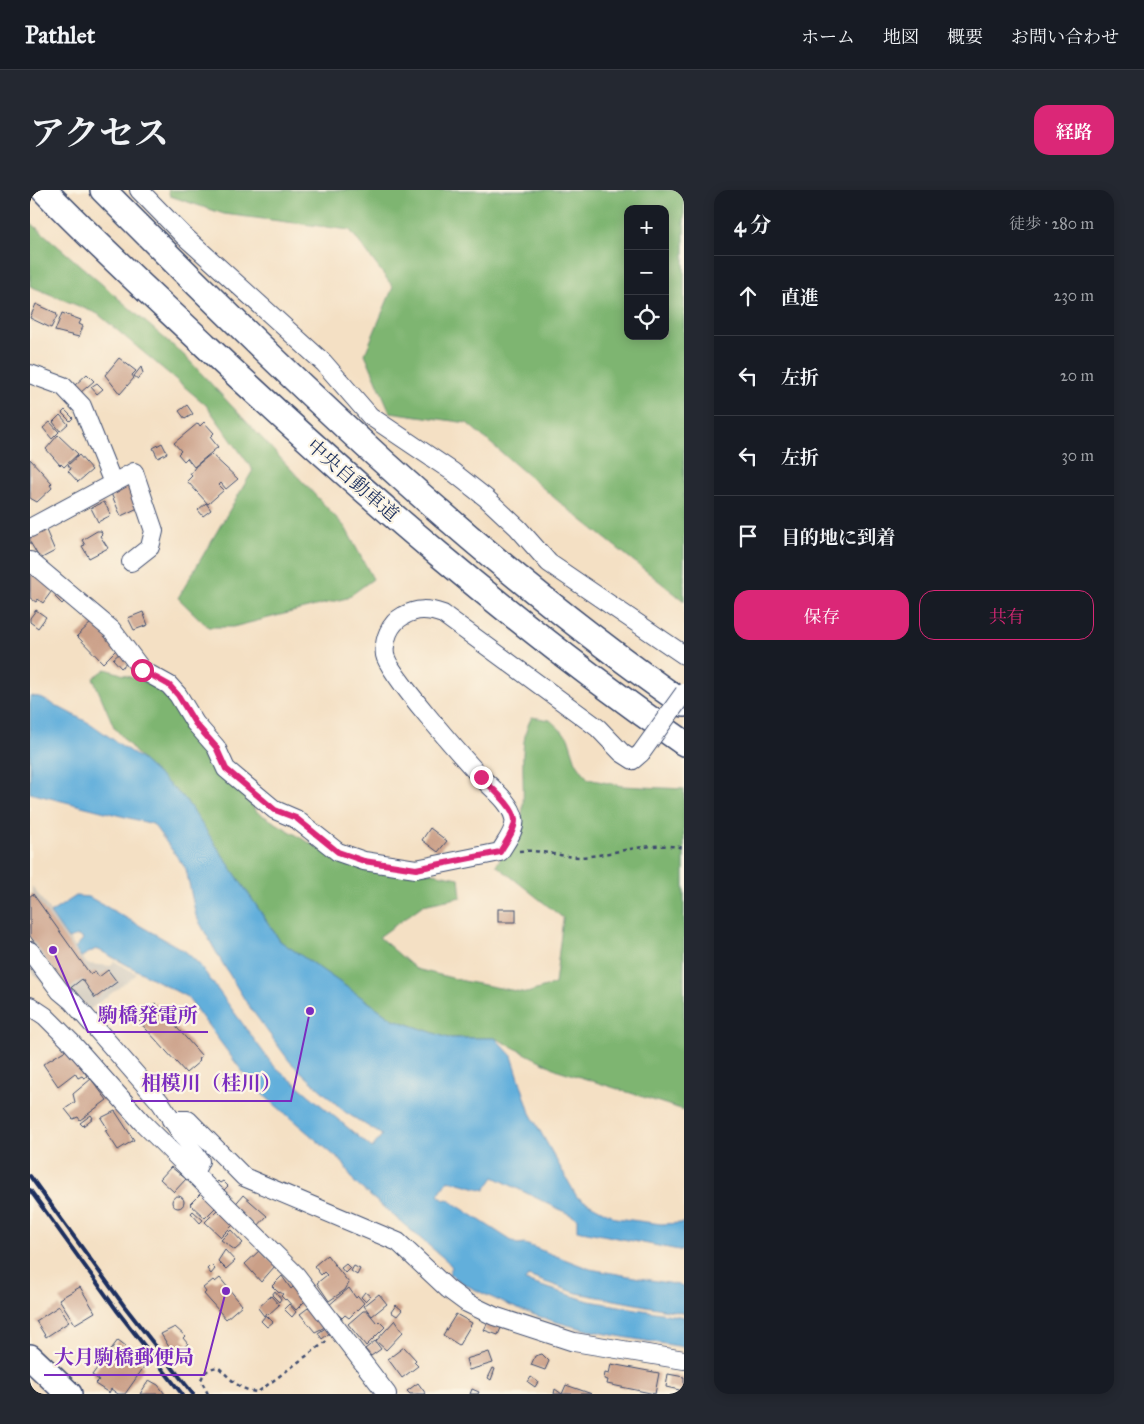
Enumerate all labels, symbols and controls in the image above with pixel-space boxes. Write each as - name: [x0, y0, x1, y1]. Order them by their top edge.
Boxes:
- text: Pathlet: [25, 20, 95, 50]
- text: ホーム: [801, 26, 855, 48]
- text: 地図: [883, 26, 919, 48]
- text: 概要: [947, 26, 983, 48]
- text: お問い合わせ: [1011, 26, 1119, 48]
- button: 経路: [1034, 105, 1114, 155]
- text: アクセス: [30, 112, 169, 155]
- map controls: [624, 205, 669, 340]
- button: +: [624, 205, 669, 250]
- text: 4 分: [734, 212, 771, 238]
- text: 徒歩 · 280 m: [1009, 214, 1094, 233]
- button: −: [624, 250, 669, 295]
- icon: ahead: [734, 282, 762, 310]
- text: 直進: [781, 286, 819, 309]
- text: 230 m: [1054, 286, 1094, 305]
- button: locate: [624, 295, 669, 340]
- icon: left: [734, 362, 762, 390]
- text: 左折: [781, 366, 819, 389]
- text: 20 m: [1060, 366, 1094, 385]
- street label: 中央自動車道: [302, 434, 404, 526]
- icon: left: [734, 442, 762, 470]
- text: 左折: [781, 446, 819, 469]
- text: 30 m: [1061, 446, 1094, 465]
- icon: arrive: [734, 522, 762, 550]
- text: 目的地に到着: [781, 526, 895, 549]
- button: 保存: [734, 590, 909, 640]
- button: 共有: [919, 590, 1094, 640]
- route start: [131, 659, 154, 682]
- route end: [470, 766, 493, 789]
- callout: 駒橋発電所: [88, 997, 208, 1032]
- text: 駒橋発電所: [98, 1003, 198, 1027]
- callout: 相模川（桂川）: [131, 1066, 291, 1101]
- text: 相模川（桂川）: [141, 1071, 281, 1095]
- callout: 大月駒橋郵便局: [44, 1340, 204, 1375]
- text: 大月駒橋郵便局: [54, 1345, 194, 1369]

